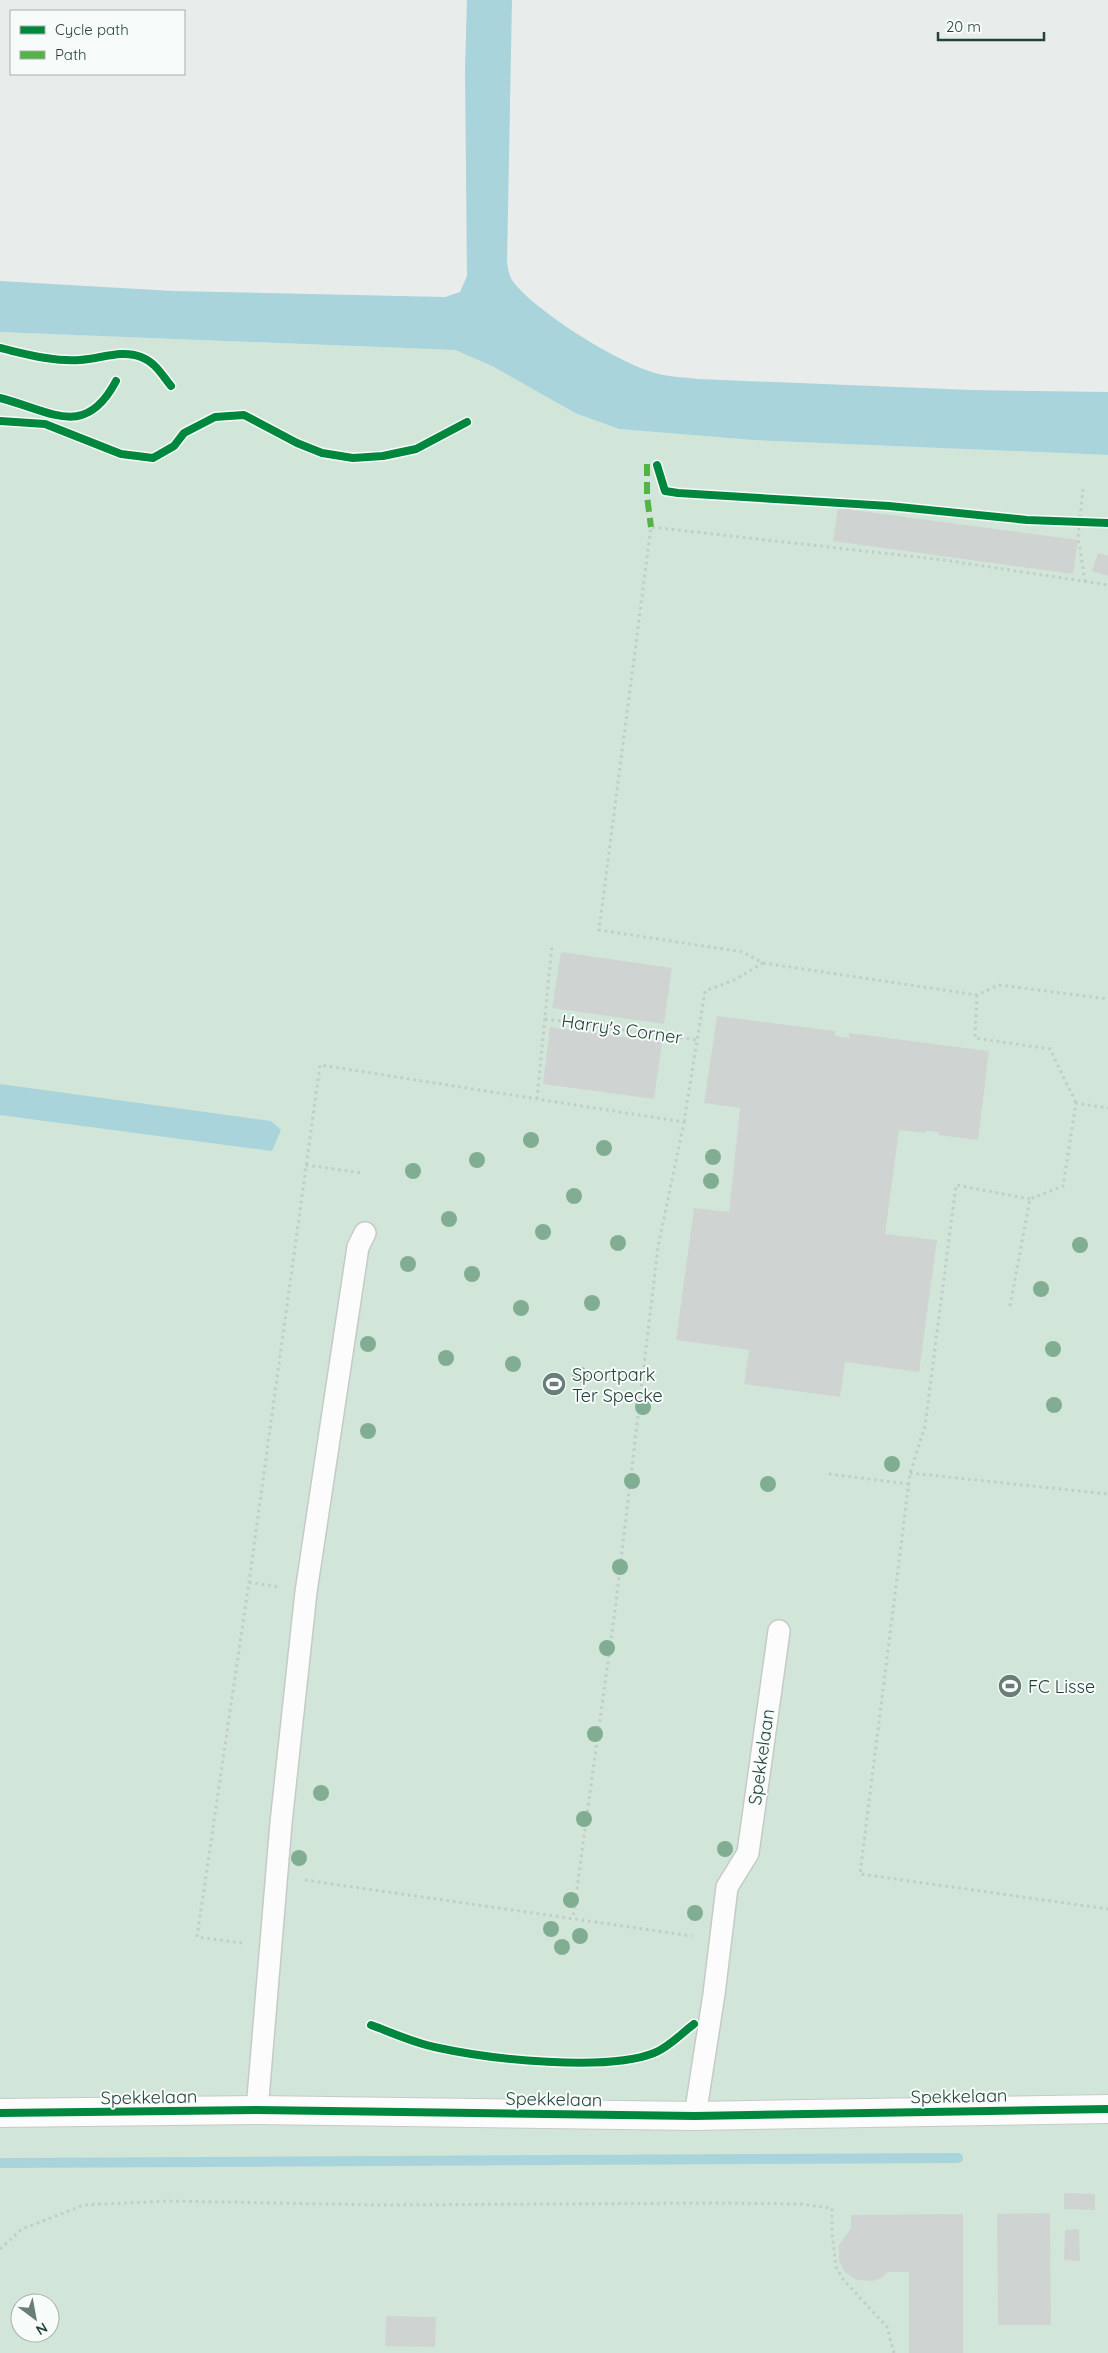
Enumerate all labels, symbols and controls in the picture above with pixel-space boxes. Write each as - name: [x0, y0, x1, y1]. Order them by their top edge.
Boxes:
- legend: [10, 10, 185, 75]
- scale bar: [938, 10, 1044, 42]
- text: 20 m: [946, 17, 981, 36]
- text: Cycle path: [55, 20, 129, 39]
- text: Path: [55, 45, 87, 64]
- street label: Harry's Corner: [560, 1009, 684, 1049]
- place label: Sportpark Ter Specke: [572, 1363, 663, 1407]
- sports icon: Sportpark Ter Specke: [541, 1371, 567, 1397]
- sports icon: FC Lisse: [997, 1673, 1023, 1699]
- place label: FC Lisse: [1028, 1675, 1095, 1698]
- street label: Spekkelaan: [743, 1708, 779, 1806]
- street label: Spekkelaan: [910, 2084, 1008, 2108]
- street label: Spekkelaan: [100, 2085, 198, 2109]
- street label: Spekkelaan: [505, 2087, 603, 2111]
- north arrow: [10, 2293, 60, 2343]
- text: N: [33, 2319, 51, 2339]

